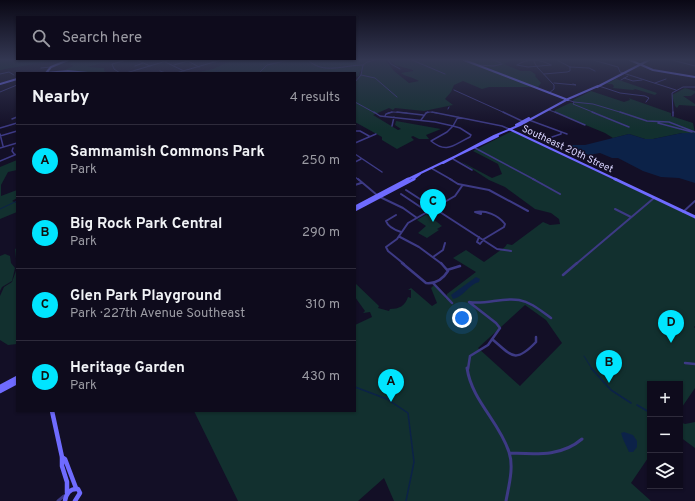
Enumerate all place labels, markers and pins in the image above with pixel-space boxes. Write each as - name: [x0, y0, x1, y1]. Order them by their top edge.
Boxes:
- pin: C: [420, 189, 446, 222]
- pin: D: [658, 310, 684, 343]
- pin: B: [596, 350, 622, 383]
- pin: A: [378, 369, 404, 402]

